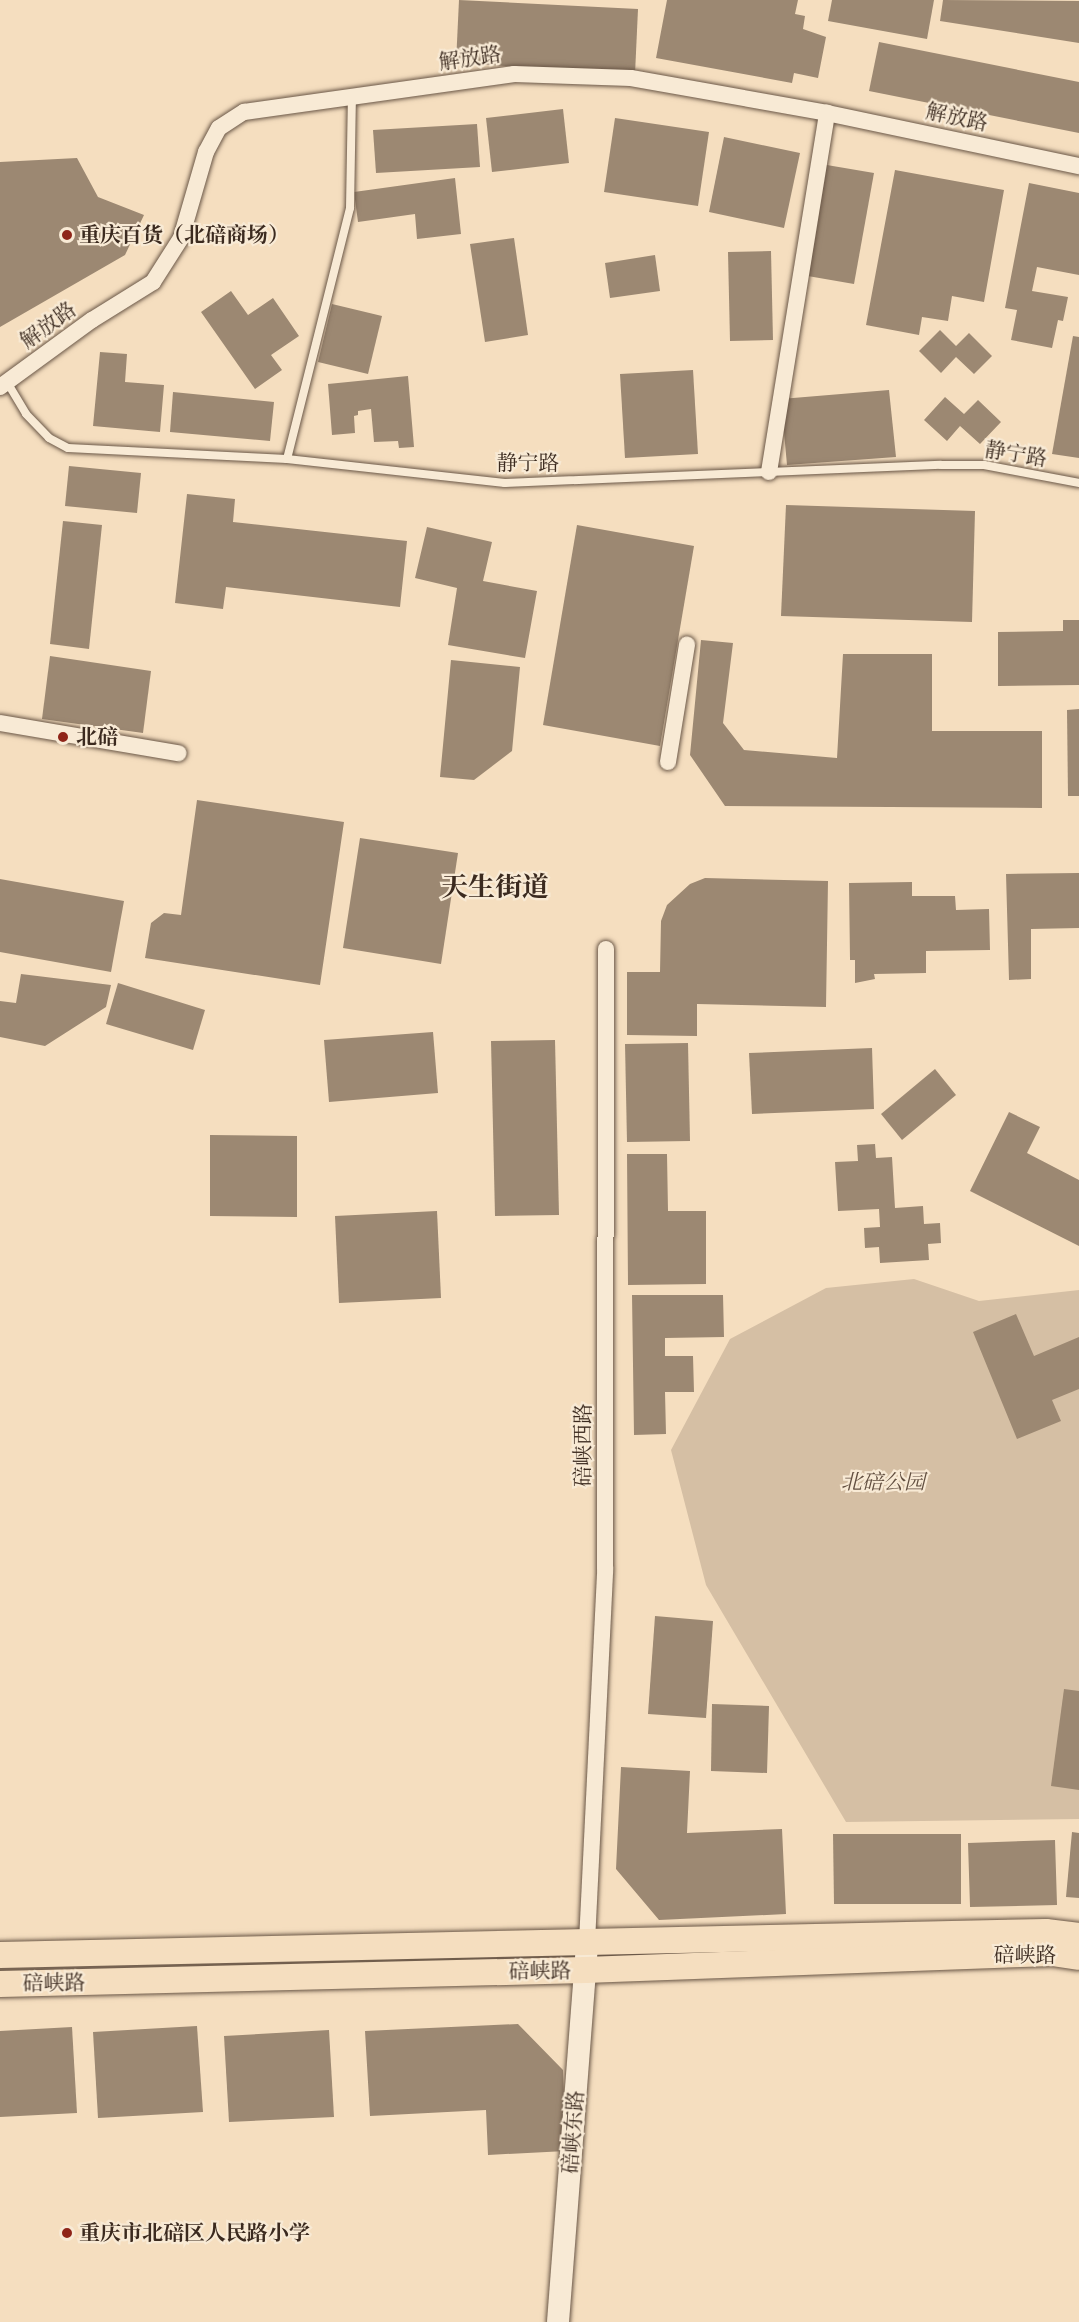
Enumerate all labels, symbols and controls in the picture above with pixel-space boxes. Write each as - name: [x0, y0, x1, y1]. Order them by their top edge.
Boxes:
- street label: 解放路: [437, 41, 503, 75]
- street label: 解放路: [924, 98, 990, 136]
- place label: 重庆百货（北碚商场）: [79, 222, 289, 248]
- marker: 重庆百货（北碚商场）: [60, 228, 74, 242]
- street label: 解放路: [15, 296, 81, 354]
- street label: 静宁路: [983, 437, 1049, 471]
- street label: 静宁路: [497, 450, 559, 476]
- place label: 北碚: [76, 724, 118, 750]
- marker: 北碚: [54, 728, 72, 746]
- district label: 天生街道: [441, 871, 549, 903]
- street label: 碚峡西路: [570, 1403, 596, 1487]
- park label: 北碚公园: [841, 1469, 925, 1495]
- street label: 碚峡路: [994, 1942, 1056, 1968]
- street label: 碚峡路: [508, 1958, 572, 1984]
- street label: 碚峡路: [22, 1970, 86, 1996]
- street label: 碚峡东路: [558, 2089, 588, 2175]
- place label: 重庆市北碚区人民路小学: [79, 2220, 310, 2246]
- marker: 重庆市北碚区人民路小学: [60, 2226, 74, 2240]

